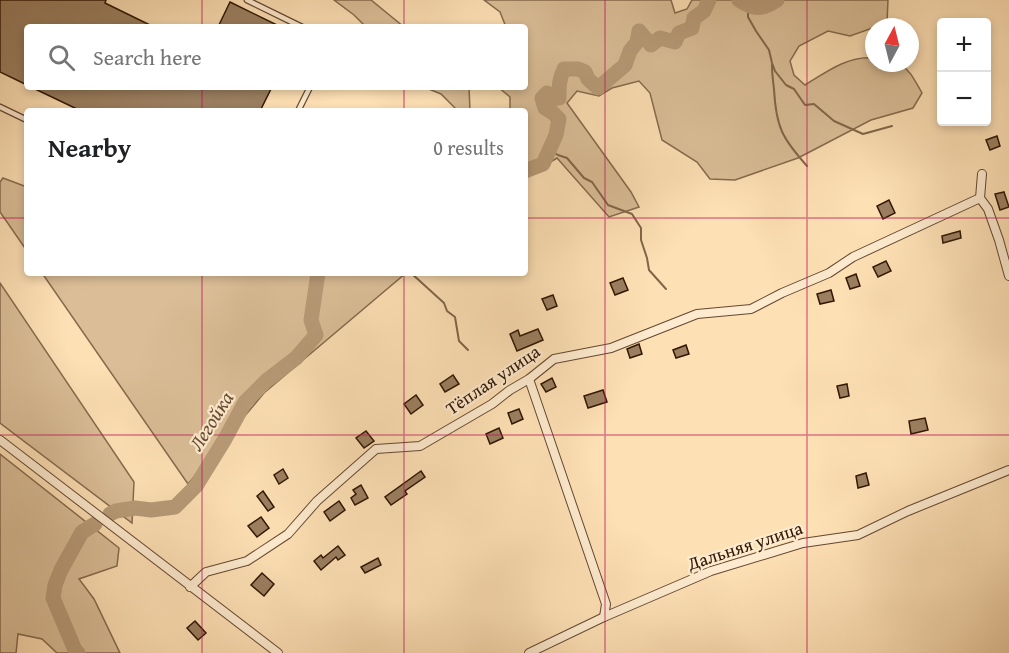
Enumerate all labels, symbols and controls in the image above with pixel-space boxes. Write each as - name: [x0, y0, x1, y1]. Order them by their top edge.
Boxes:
- north arrow: [865, 18, 919, 72]
- map controls: [937, 18, 991, 126]
- button: +: [937, 18, 991, 72]
- search box: [24, 24, 528, 90]
- icon: search: [45, 41, 78, 74]
- text: Search here: [93, 41, 202, 73]
- button: −: [937, 72, 991, 126]
- text: Nearby: [48, 128, 131, 167]
- text: 0 results: [433, 133, 504, 162]
- street label: Тёплая улица: [440, 338, 546, 421]
- water label: Легойка: [181, 385, 240, 456]
- street label: Дальняя улица: [683, 514, 806, 577]

